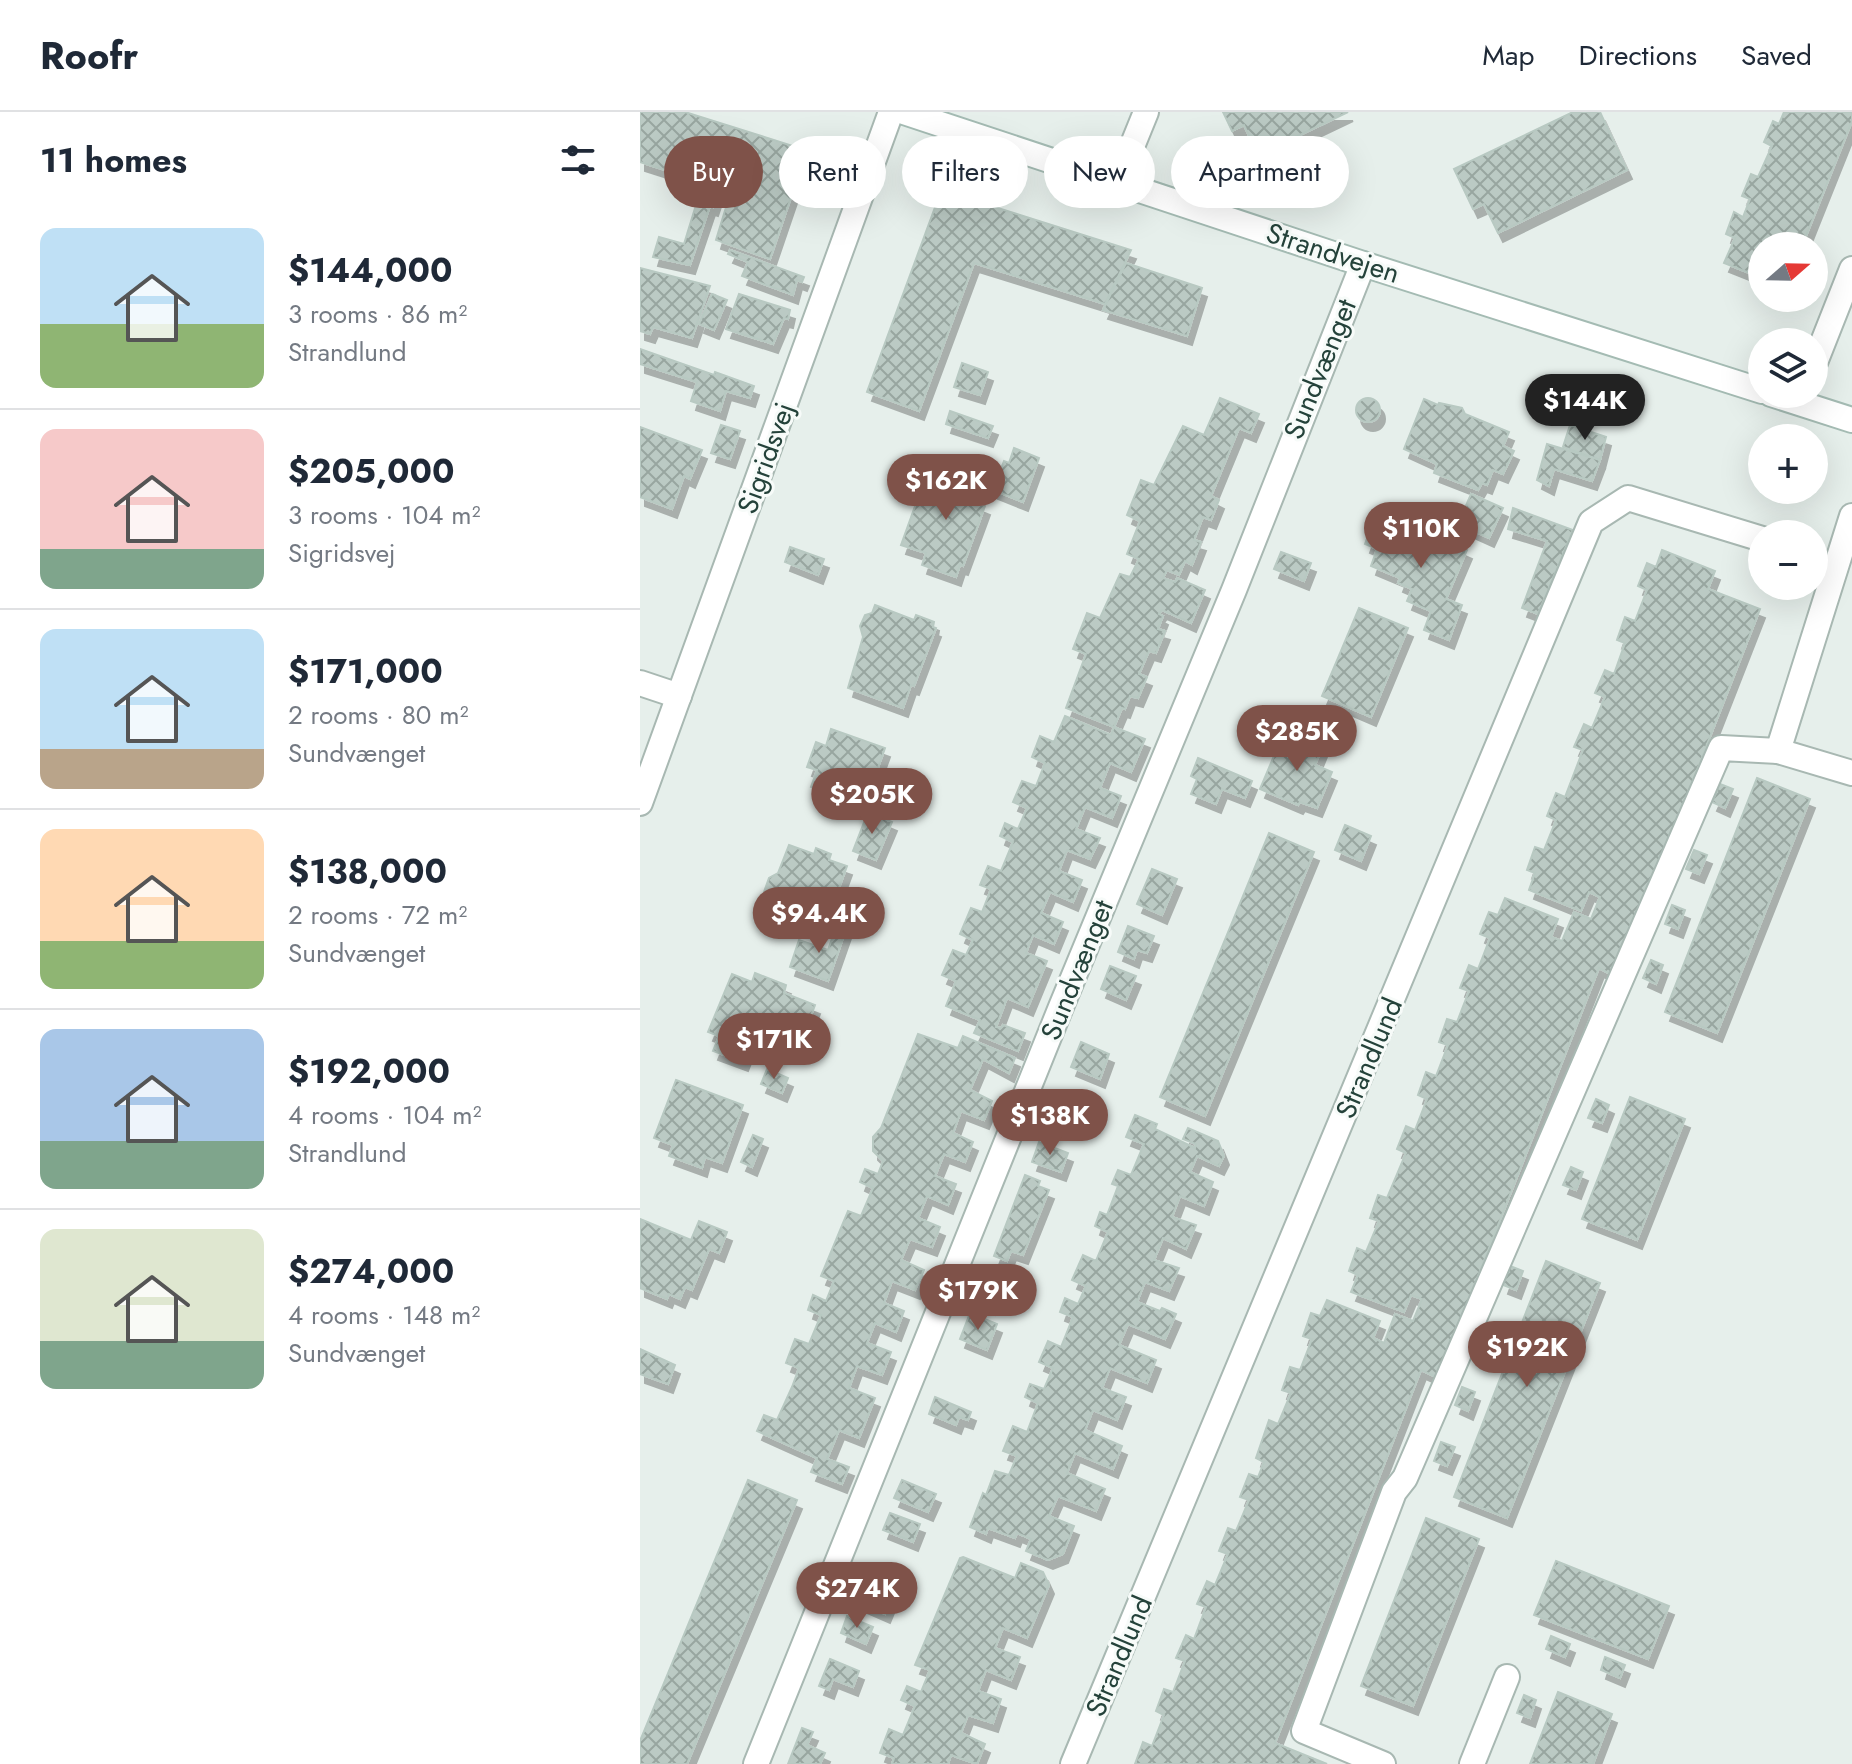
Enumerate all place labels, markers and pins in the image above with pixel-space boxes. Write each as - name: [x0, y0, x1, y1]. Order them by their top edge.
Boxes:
- pin: $144K: [1529, 374, 1641, 442]
- pin: $162K: [890, 454, 1002, 522]
- pin: $110K: [1365, 502, 1477, 570]
- pin: $285K: [1241, 705, 1353, 773]
- pin: $205K: [816, 768, 928, 836]
- pin: $94.4K: [754, 887, 884, 955]
- pin: $171K: [718, 1013, 830, 1081]
- pin: $138K: [994, 1089, 1106, 1157]
- pin: $179K: [922, 1264, 1034, 1332]
- pin: $192K: [1471, 1321, 1583, 1389]
- pin: $274K: [801, 1562, 913, 1630]

